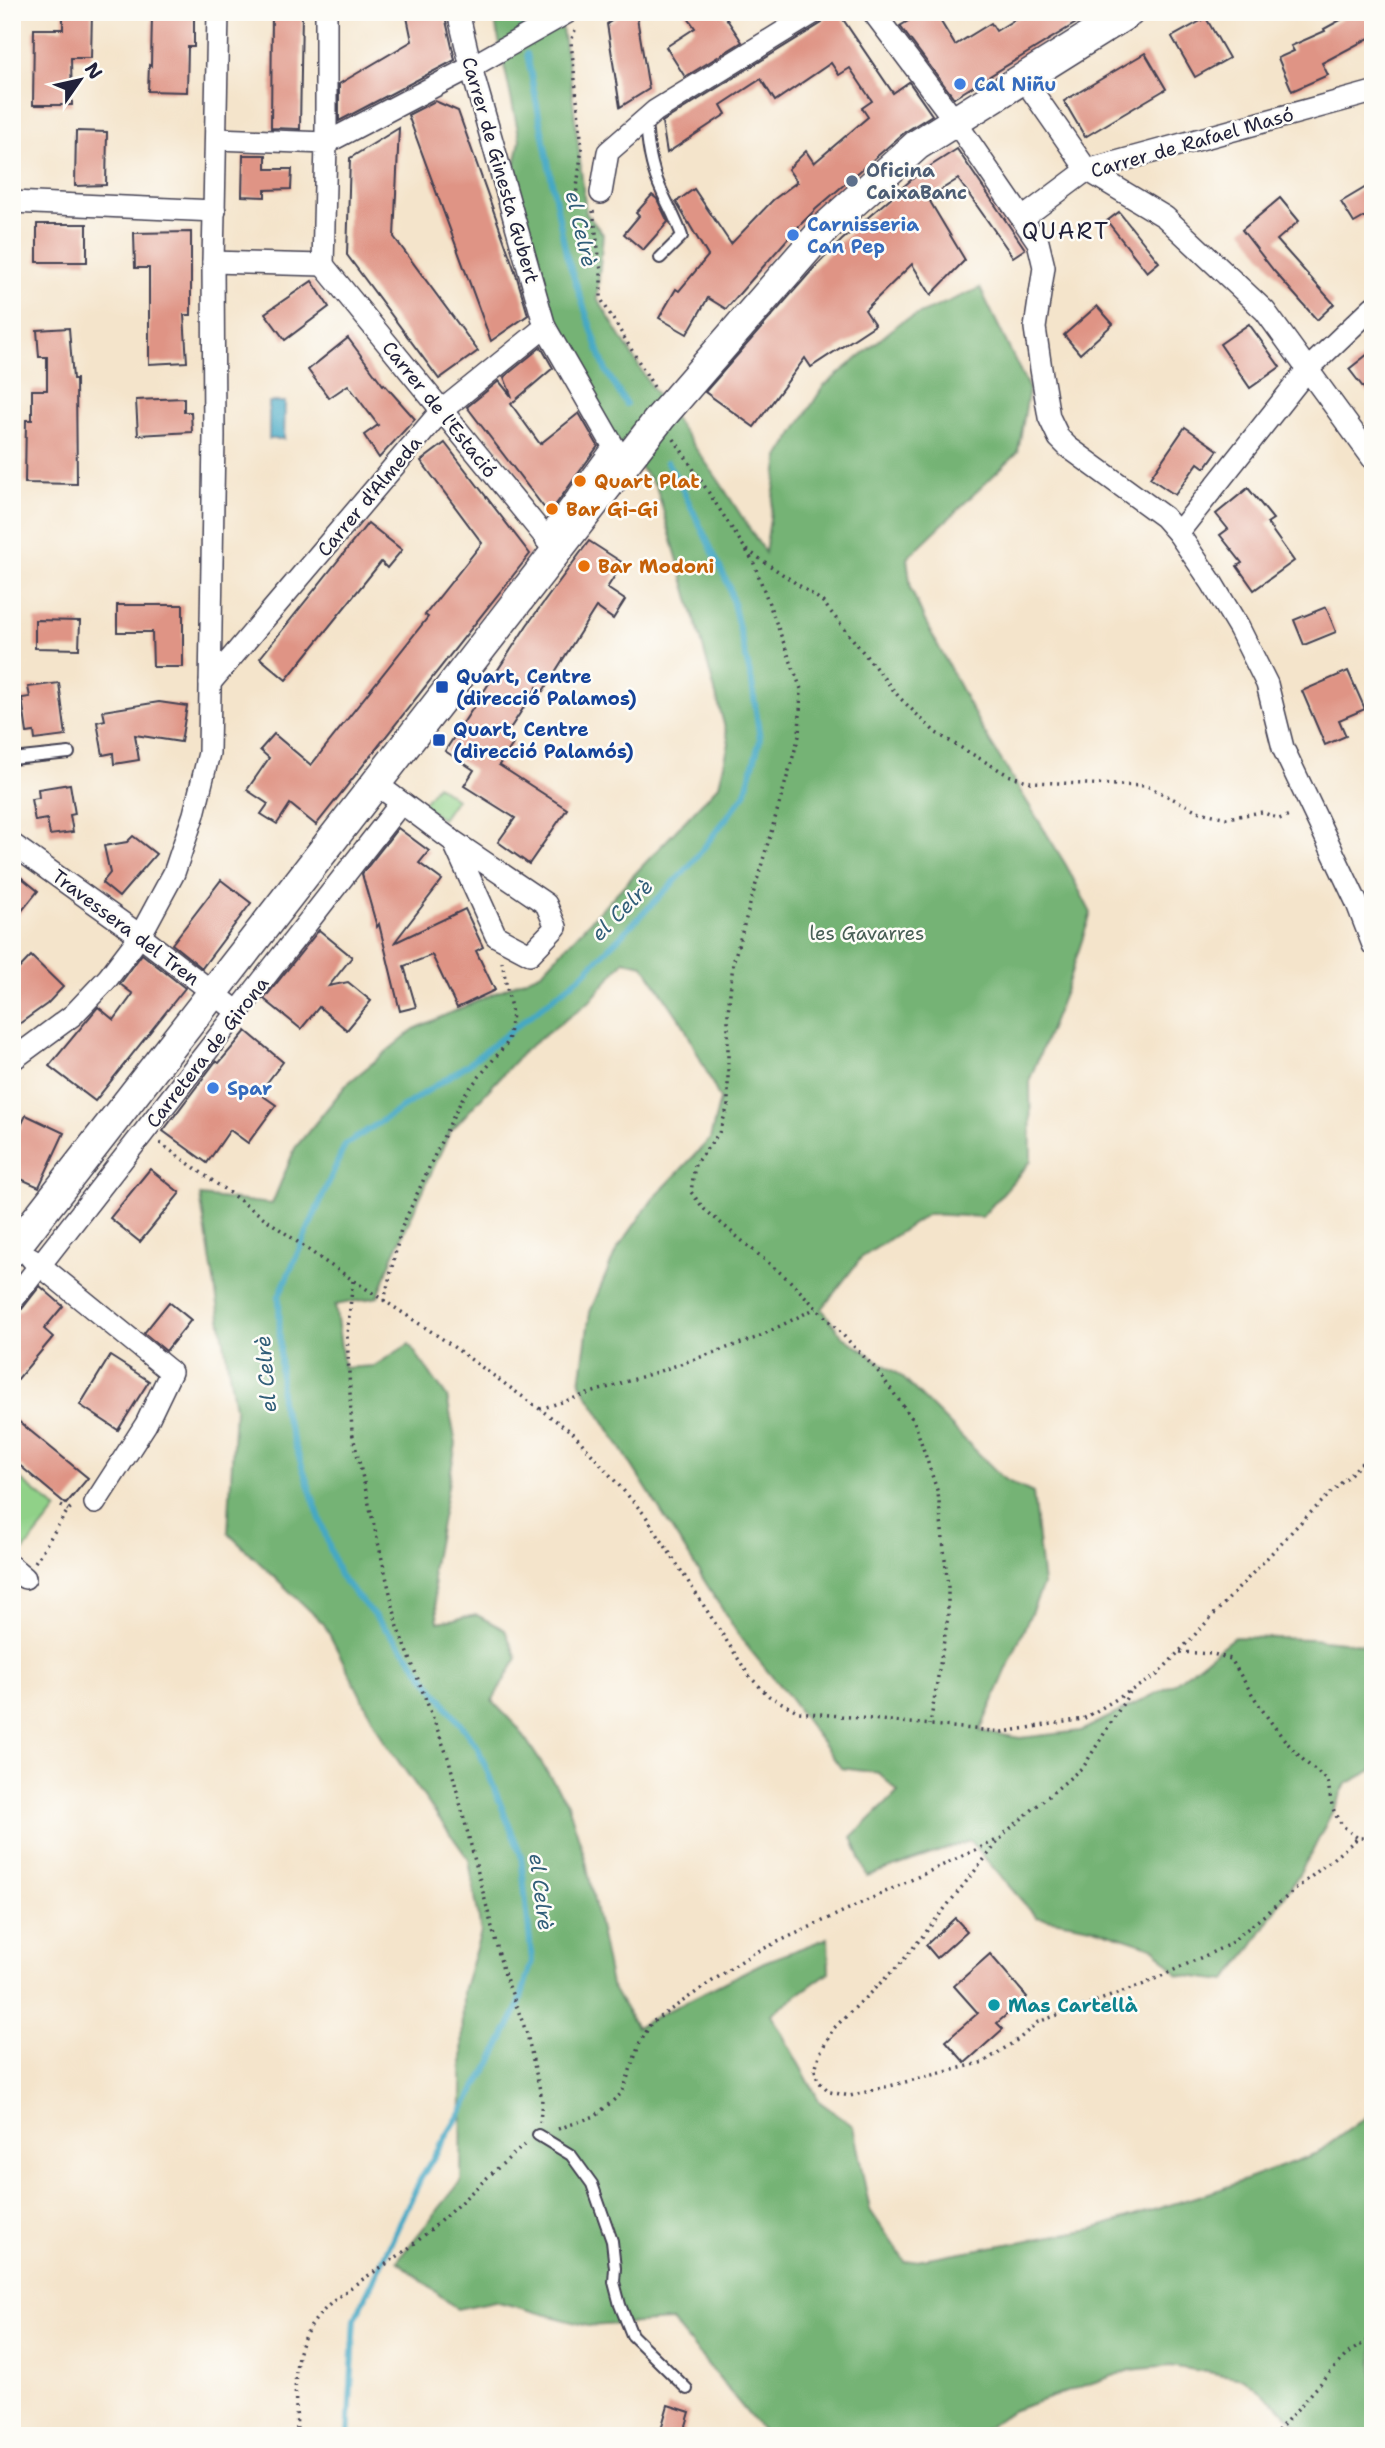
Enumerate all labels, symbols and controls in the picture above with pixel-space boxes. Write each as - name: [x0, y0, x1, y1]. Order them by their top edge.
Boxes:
- north arrow: [46, 46, 116, 116]
- street label: Carrer de Ginesta Gubert: [456, 54, 545, 286]
- text: N: [79, 58, 108, 84]
- place label: Cal Niñu: [974, 72, 1056, 97]
- marker: Cal Niñu: [952, 76, 968, 92]
- street label: Carrer de Rafael Masó: [1088, 102, 1296, 183]
- place label: Oficina CaixaBanc: [866, 158, 967, 205]
- marker: Oficina CaixaBanc: [844, 173, 860, 189]
- water label: el Celrè: [559, 188, 603, 270]
- place label: Carnisseria Can Pep: [807, 212, 919, 259]
- district label: QUART: [1022, 216, 1110, 246]
- marker: Carnisseria Can Pep: [785, 227, 801, 243]
- street label: Carrer de l'Estació: [377, 336, 503, 483]
- street label: Carrer d'Almeda: [312, 431, 427, 562]
- place label: Quart Plat: [594, 469, 700, 494]
- marker: Quart Plat: [572, 473, 588, 489]
- place label: Bar Gi-Gi: [566, 497, 658, 522]
- marker: Bar Gi-Gi: [544, 501, 560, 517]
- place label: Bar Modoni: [598, 554, 714, 579]
- marker: Bar Modoni: [576, 558, 592, 574]
- place label: Quart, Centre (direcció Palamos): [456, 664, 637, 711]
- marker: Quart, Centre (direcció Palamos): [434, 679, 450, 695]
- place label: Quart, Centre (direcció Palamós): [453, 717, 634, 764]
- marker: Quart, Centre (direcció Palamós): [431, 732, 447, 748]
- street label: Travessera del Tren: [47, 864, 205, 991]
- water label: el Celrè: [585, 873, 659, 947]
- park label: les Gavarres: [810, 921, 924, 946]
- street label: Carretera de Girona: [140, 971, 274, 1133]
- place label: Spar: [227, 1076, 272, 1101]
- marker: Spar: [205, 1080, 221, 1096]
- water label: el Celrè: [249, 1334, 283, 1414]
- water label: el Celrè: [522, 1852, 560, 1932]
- place label: Mas Cartellà: [1008, 1993, 1138, 2018]
- marker: Mas Cartellà: [986, 1997, 1002, 2013]

